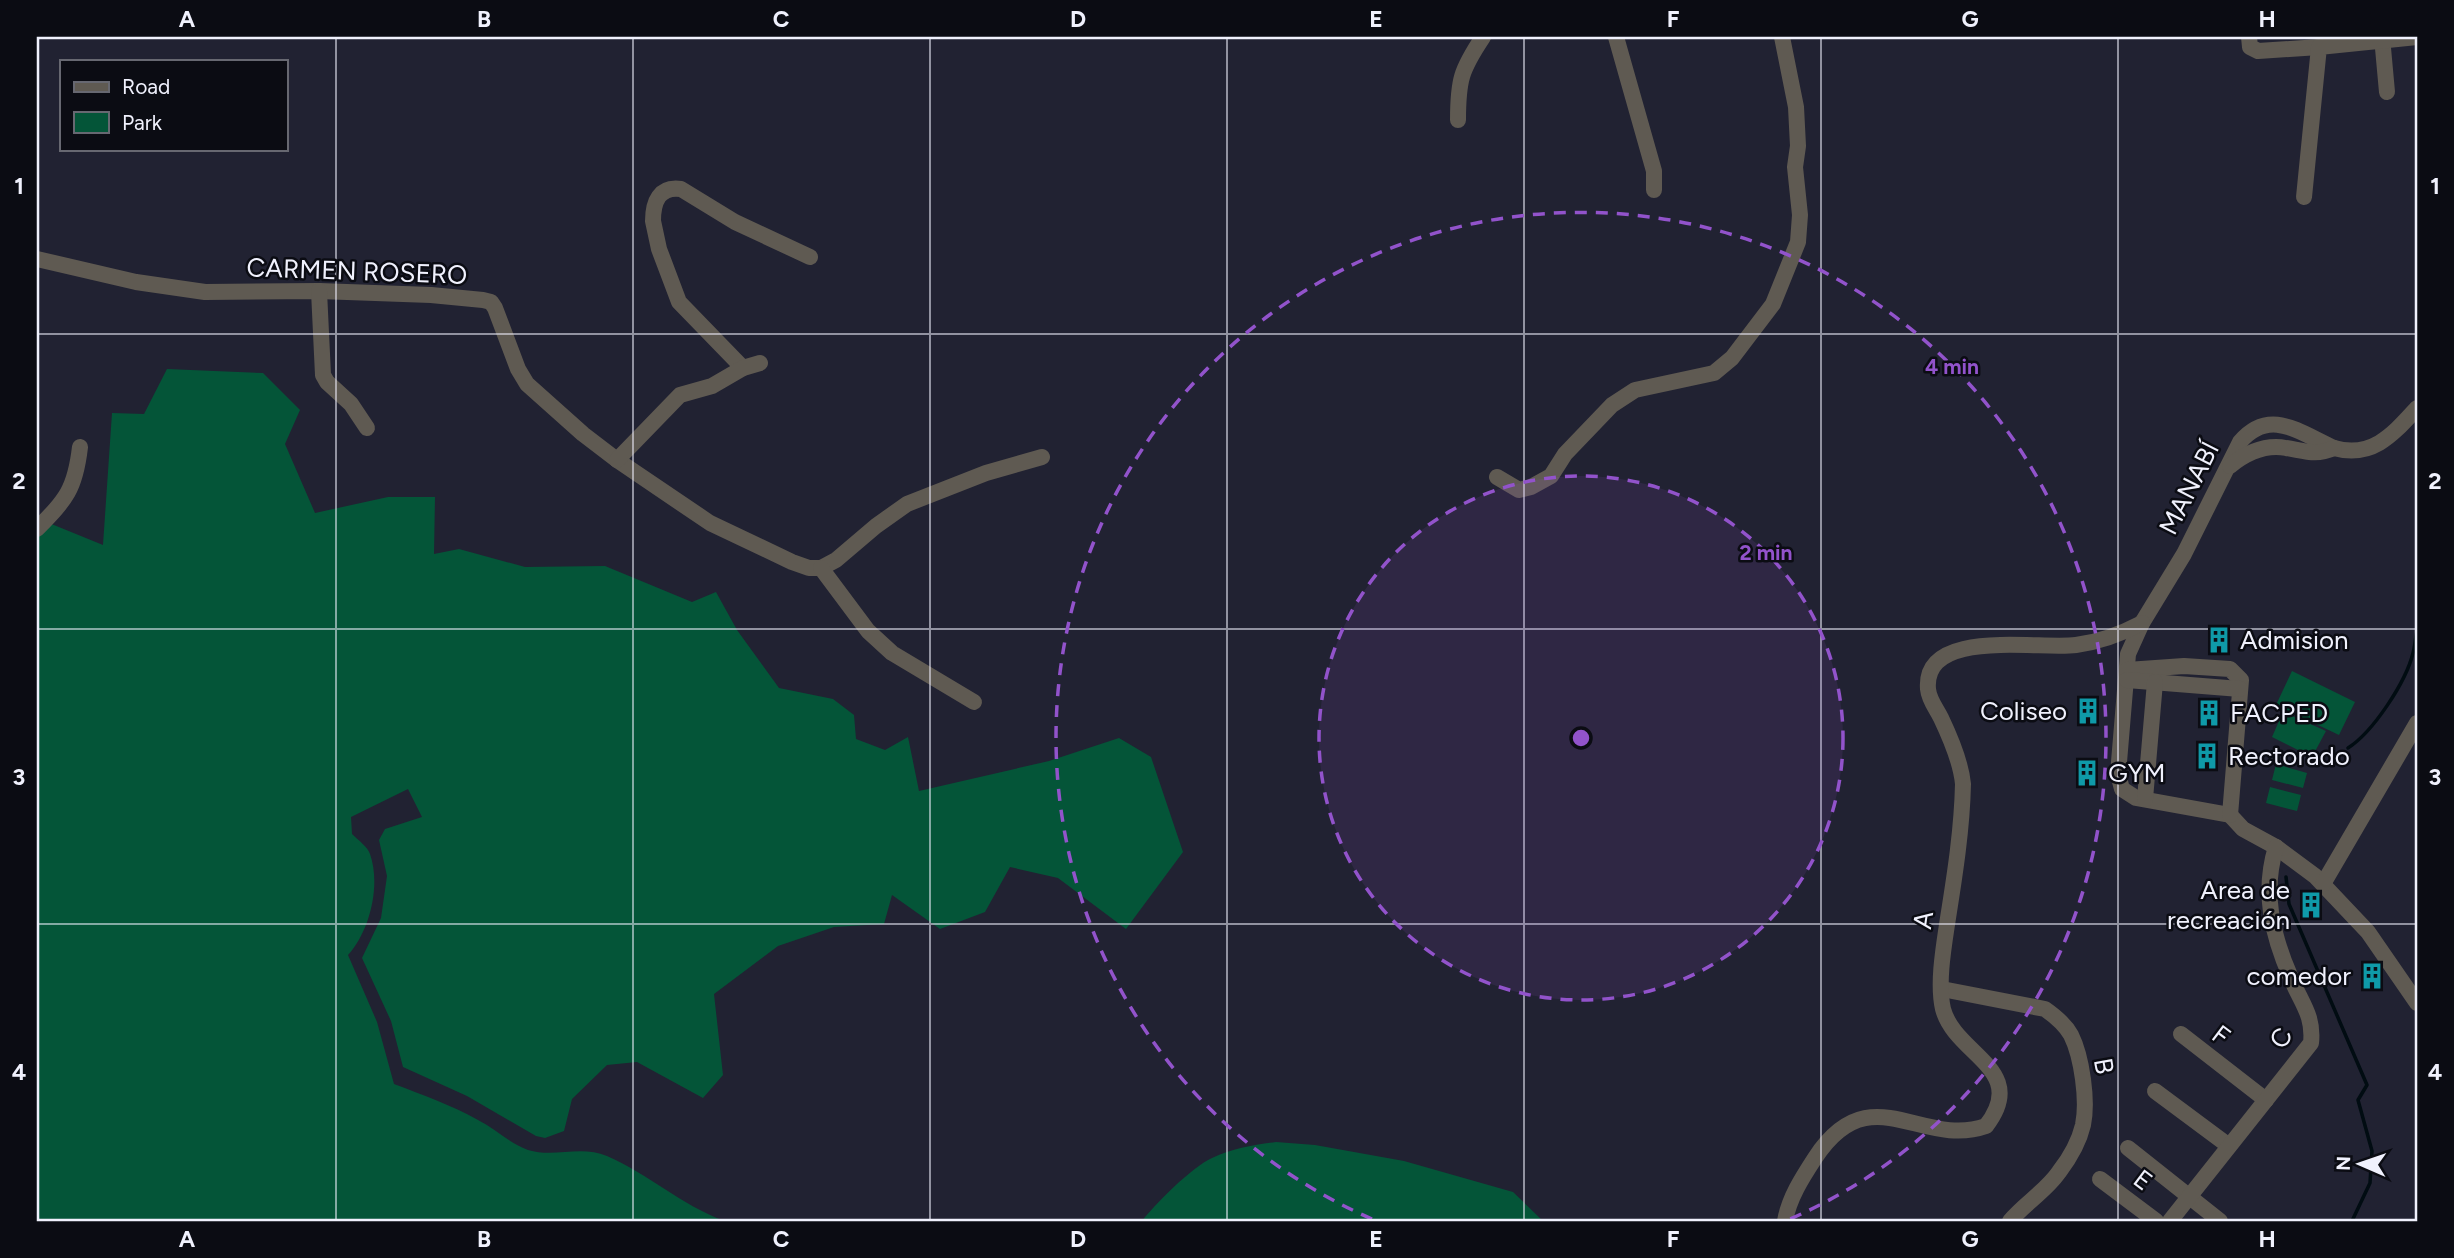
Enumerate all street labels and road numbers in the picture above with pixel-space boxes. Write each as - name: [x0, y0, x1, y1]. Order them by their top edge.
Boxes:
- street label: CARMEN ROSERO: [246, 251, 468, 291]
- street label: MANABÍ: [2152, 435, 2226, 540]
- street label: A: [1906, 909, 1940, 931]
- street label: F: [2206, 1018, 2236, 1052]
- street label: C: [2262, 1022, 2300, 1054]
- street label: B: [2087, 1055, 2121, 1077]
- street label: E: [2127, 1163, 2159, 1197]

